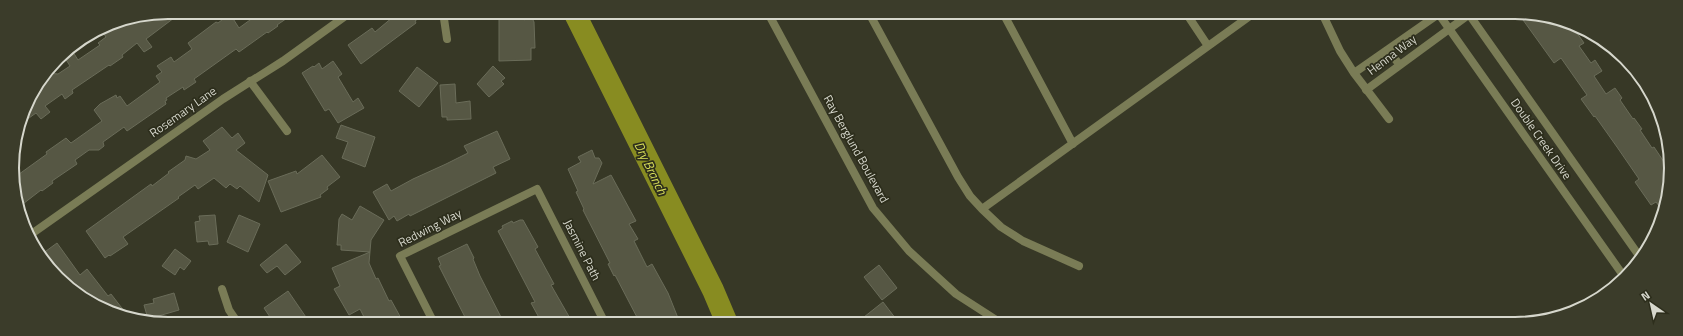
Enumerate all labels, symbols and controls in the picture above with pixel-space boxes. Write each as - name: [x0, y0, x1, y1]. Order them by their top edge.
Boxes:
- street label: Henna Way: [1363, 29, 1421, 80]
- street label: Rosemary Lane: [145, 81, 220, 142]
- street label: Ray Berglund Boulevard: [819, 91, 894, 206]
- street label: Double Creek Drive: [1506, 94, 1577, 183]
- water label: Dry Branch: [630, 138, 673, 198]
- street label: Redwing Way: [395, 203, 465, 252]
- street label: Jasmine Path: [559, 216, 606, 284]
- north arrow: [1631, 284, 1671, 324]
- text: N: [1638, 287, 1653, 304]

